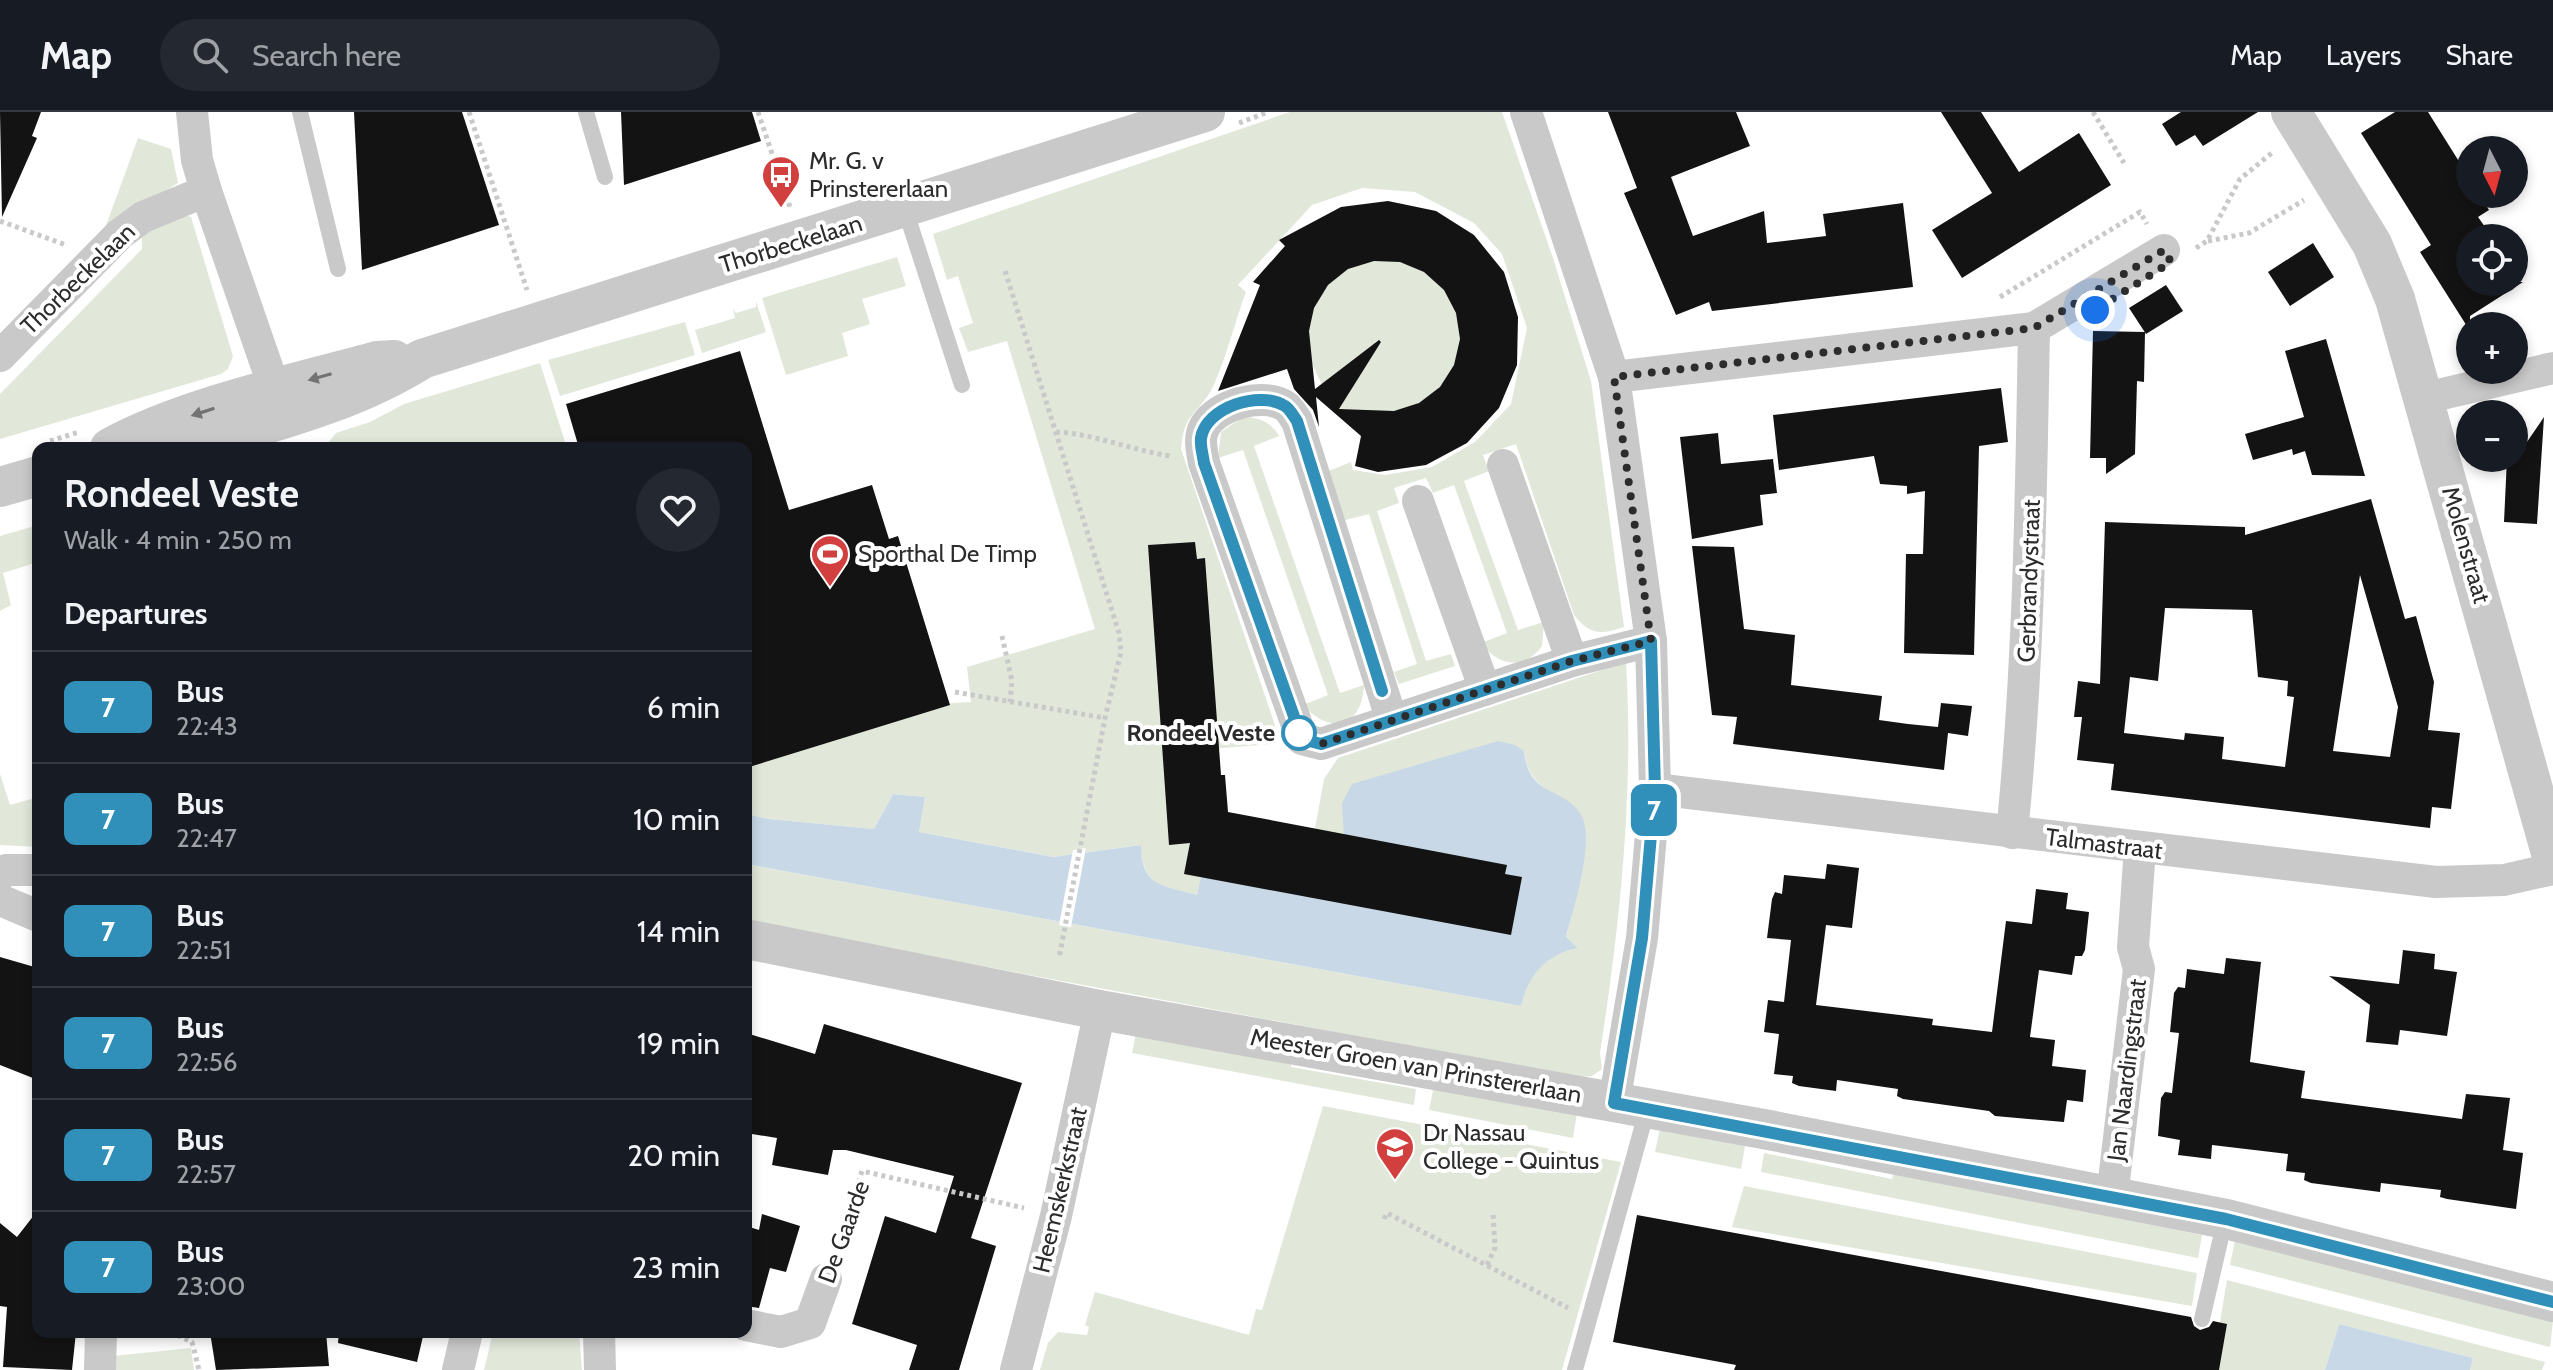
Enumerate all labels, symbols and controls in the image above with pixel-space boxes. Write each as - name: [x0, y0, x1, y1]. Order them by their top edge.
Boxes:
- search box: [160, 19, 720, 91]
- text: Map: [40, 32, 112, 79]
- icon: search: [188, 33, 232, 77]
- text: Search here: [252, 37, 401, 74]
- text: Map: [2230, 38, 2282, 72]
- text: Layers: [2326, 38, 2401, 72]
- text: Share: [2445, 38, 2513, 72]
- north arrow: [2456, 136, 2528, 208]
- map controls: [2456, 136, 2528, 472]
- place label: Mr. G. v Prinstererlaan: [809, 146, 948, 203]
- bus stop icon: Mr. G. v Prinstererlaan: [760, 154, 802, 209]
- street label: Thorbeckelaan: [716, 208, 866, 279]
- street label: Thorbeckelaan: [15, 217, 141, 340]
- button: locate: [2456, 224, 2528, 296]
- your location: [2075, 290, 2115, 330]
- button: +: [2456, 312, 2528, 384]
- one-way arrow: [308, 371, 333, 383]
- button: −: [2456, 400, 2528, 472]
- one-way arrow: [191, 406, 215, 419]
- button: heart: [636, 468, 720, 552]
- text: Rondeel Veste: [64, 470, 299, 517]
- street label: Molenstraat: [2436, 483, 2497, 607]
- street label: Gerbrandystraat: [2011, 499, 2046, 663]
- text: Walk · 4 min · 250 m: [64, 524, 292, 556]
- sports icon: Sporthal De Timp: [809, 533, 851, 588]
- place label: Sporthal De Timp: [858, 539, 1037, 568]
- text: Departures: [64, 595, 208, 632]
- text: Bus: [176, 673, 224, 710]
- text: 6 min: [647, 689, 720, 726]
- text: 7: [101, 690, 115, 724]
- text: 22:43: [176, 710, 238, 742]
- marker: Rondeel Veste: [1282, 716, 1316, 750]
- place label: Rondeel Veste: [1127, 718, 1275, 747]
- line badge: 7: [1628, 784, 1680, 836]
- text: Bus: [176, 785, 224, 822]
- text: 7: [1647, 793, 1661, 827]
- text: 10 min: [633, 801, 720, 838]
- text: 7: [101, 802, 115, 836]
- text: 22:47: [176, 822, 237, 854]
- street label: Talmastraat: [2044, 822, 2164, 865]
- text: Bus: [176, 897, 224, 934]
- text: 14 min: [637, 913, 720, 950]
- text: 7: [101, 914, 115, 948]
- text: 22:51: [176, 934, 231, 966]
- street label: Jan Naardingstraat: [2101, 977, 2152, 1164]
- text: Bus: [176, 1009, 224, 1046]
- street label: Meester Groen van Prinstererlaan: [1248, 1022, 1584, 1109]
- text: 19 min: [637, 1025, 720, 1062]
- text: 7: [101, 1026, 115, 1060]
- text: 22:56: [176, 1046, 238, 1078]
- street label: Heemskerkstraat: [1026, 1104, 1093, 1276]
- place label: Dr Nassau College - Quintus: [1423, 1118, 1599, 1175]
- text: Bus: [176, 1121, 224, 1158]
- school or university icon: Dr Nassau College - Quintus: [1374, 1126, 1416, 1181]
- text: 20 min: [627, 1137, 720, 1174]
- text: 7: [101, 1138, 115, 1172]
- text: 22:57: [176, 1158, 236, 1190]
- street label: De Gaarde: [812, 1177, 875, 1287]
- text: Bus: [176, 1233, 224, 1270]
- text: 23 min: [632, 1249, 720, 1286]
- text: 7: [101, 1250, 115, 1284]
- text: 23:00: [176, 1270, 245, 1302]

